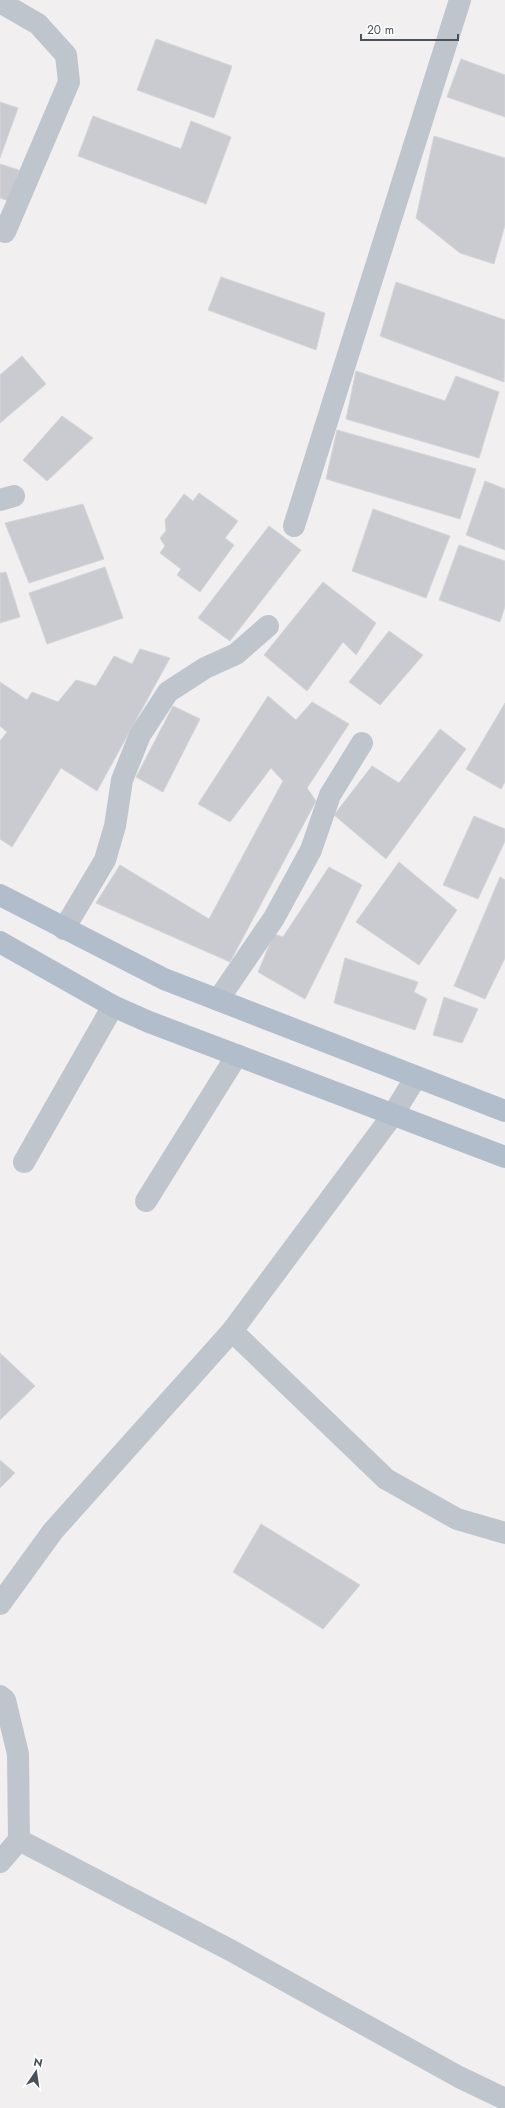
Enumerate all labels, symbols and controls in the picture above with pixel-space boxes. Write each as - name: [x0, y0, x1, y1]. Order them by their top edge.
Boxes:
- scale bar: [361, 16, 458, 42]
- text: 20 m: [367, 21, 394, 39]
- north arrow: [16, 2052, 56, 2092]
- text: N: [32, 2053, 44, 2071]

